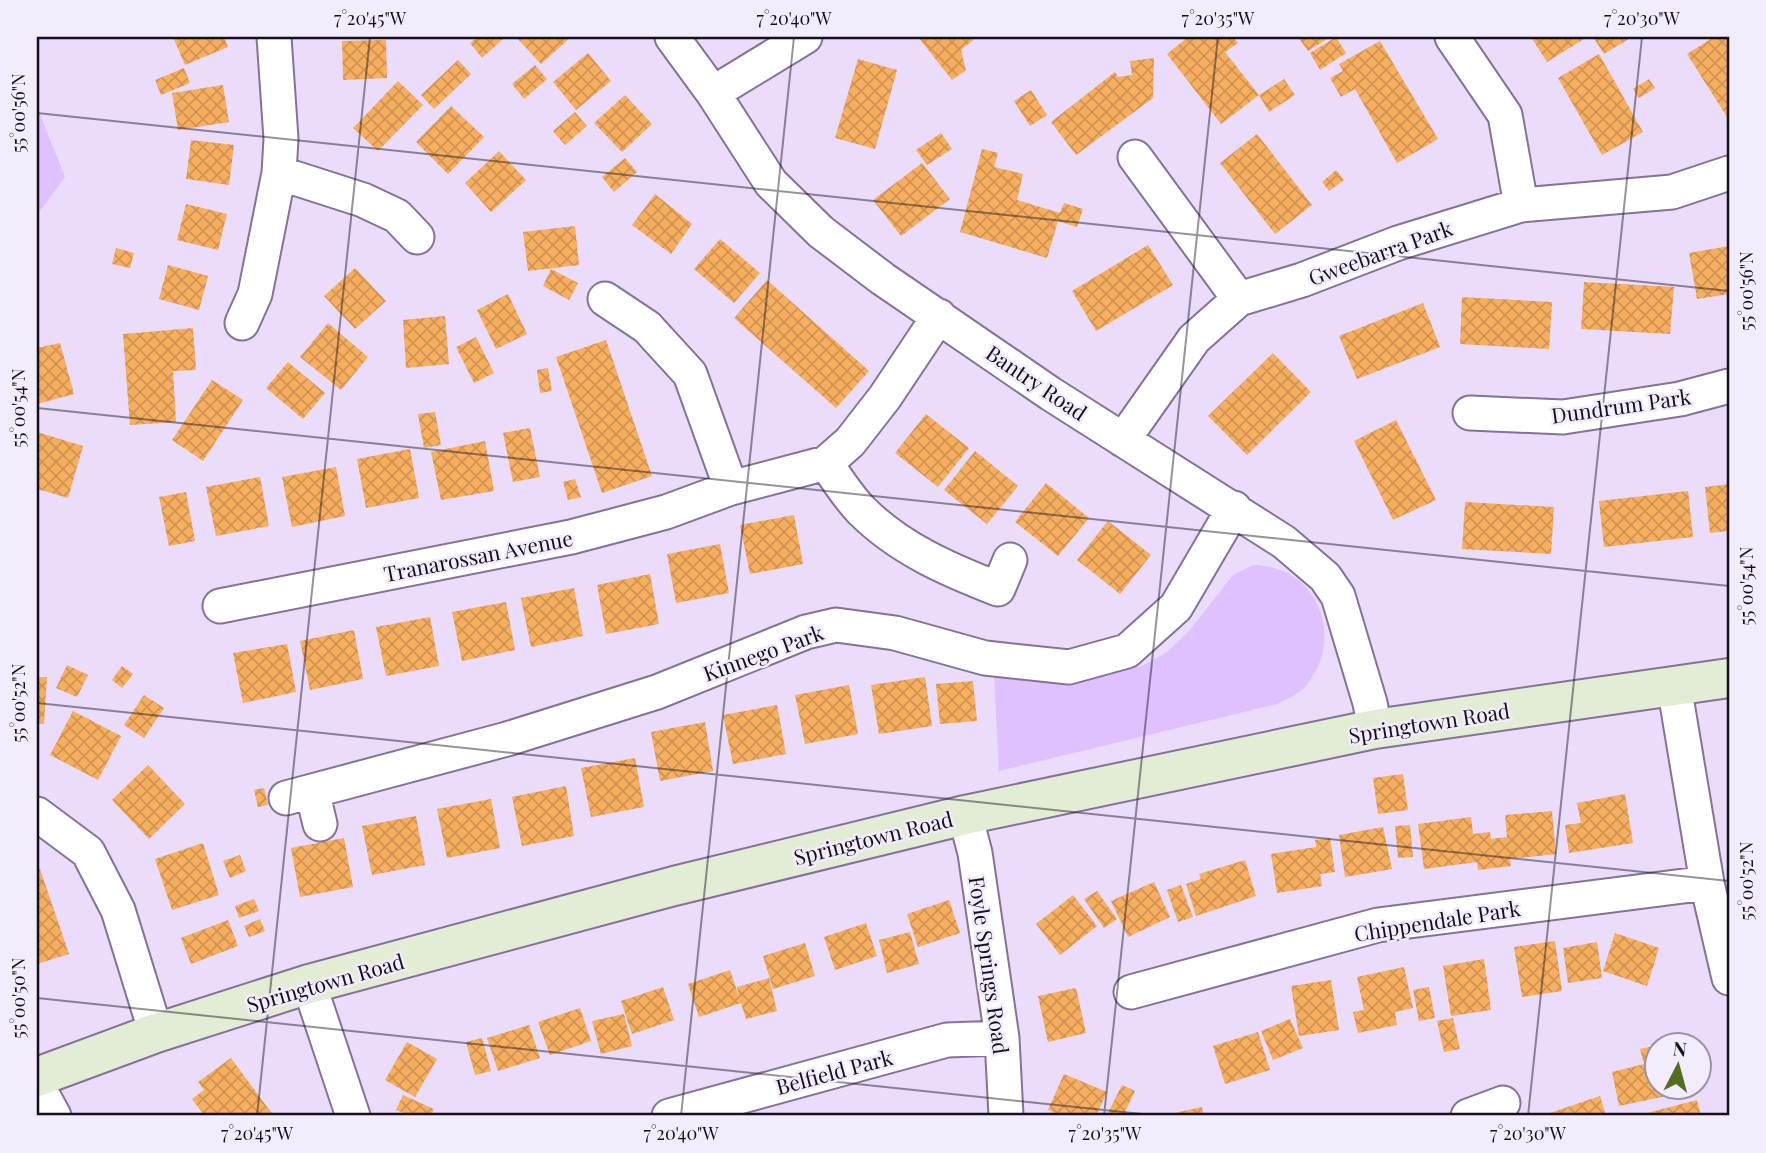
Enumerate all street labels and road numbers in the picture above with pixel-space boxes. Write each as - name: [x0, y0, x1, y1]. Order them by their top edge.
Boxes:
- street label: Gweebarra Park: [1304, 213, 1456, 291]
- street label: Bantry Road: [981, 338, 1093, 426]
- street label: Dundrum Park: [1549, 381, 1693, 429]
- street label: Tranarossan Avenue: [381, 523, 575, 587]
- street label: Kinnego Park: [699, 617, 828, 687]
- street label: Springtown Road: [1346, 695, 1512, 749]
- street label: Springtown Road: [791, 804, 955, 870]
- street label: Foyle Springs Road: [964, 874, 1016, 1056]
- street label: Chippendale Park: [1352, 893, 1523, 947]
- street label: Springtown Road: [243, 946, 407, 1018]
- street label: Belfield Park: [773, 1042, 896, 1100]

